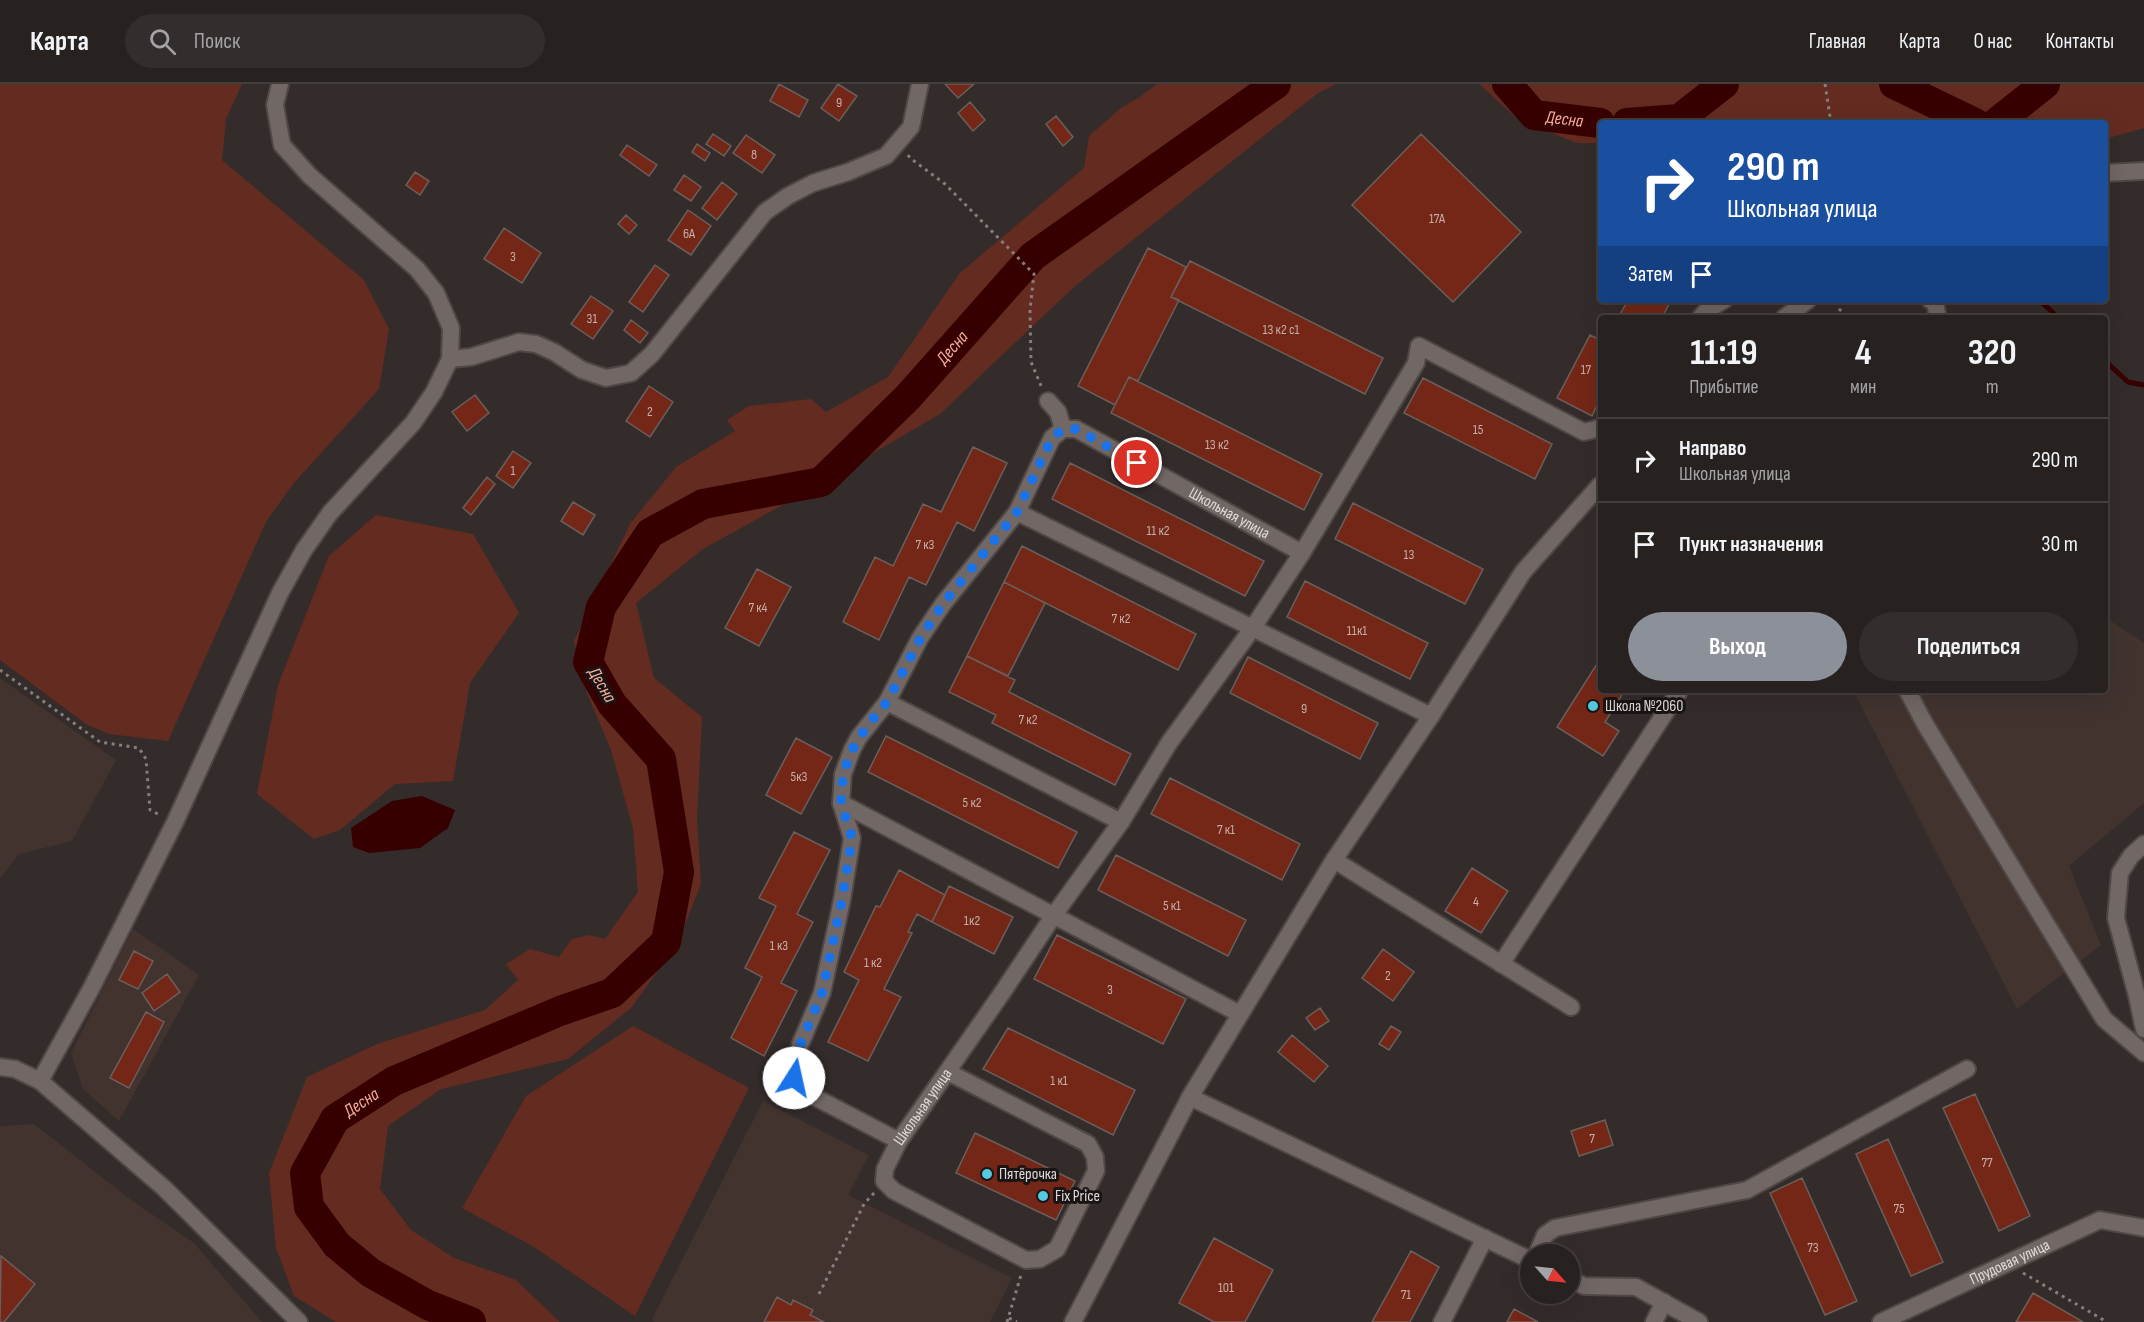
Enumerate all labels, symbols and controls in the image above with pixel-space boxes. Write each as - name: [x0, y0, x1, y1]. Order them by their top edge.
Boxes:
- search box: [125, 14, 545, 68]
- text: Карта: [30, 25, 89, 58]
- icon: search: [146, 25, 179, 58]
- text: Поиск: [194, 28, 240, 55]
- text: Главная: [1809, 29, 1866, 54]
- text: Карта: [1899, 29, 1940, 54]
- text: О нас: [1973, 29, 2012, 54]
- text: Контакты: [2045, 29, 2114, 54]
- house number: 9: [836, 94, 842, 111]
- water label: Десна: [1544, 106, 1585, 131]
- text: 290 m: [1727, 142, 1820, 193]
- icon: right: [1628, 144, 1706, 222]
- house number: 8: [751, 146, 757, 163]
- text: Школьная улица: [1727, 193, 1878, 225]
- house number: 17А: [1429, 210, 1446, 227]
- house number: 6А: [683, 225, 696, 242]
- house number: 3: [510, 248, 516, 265]
- icon: arrive: [1685, 258, 1718, 291]
- text: Затем: [1628, 261, 1673, 288]
- house number: 31: [587, 310, 597, 327]
- house number: 13 к2 с1: [1263, 321, 1299, 338]
- water label: Десна: [931, 326, 973, 369]
- text: 11:19: [1690, 332, 1758, 375]
- text: 4: [1855, 332, 1871, 375]
- text: 320: [1968, 332, 2017, 375]
- house number: 17: [1581, 361, 1592, 378]
- text: Прибытие: [1689, 375, 1759, 399]
- text: мин: [1850, 375, 1876, 399]
- text: m: [1986, 375, 1999, 399]
- house number: 2: [647, 403, 653, 420]
- house number: 15: [1473, 421, 1484, 438]
- text: Направо: [1679, 435, 1746, 462]
- house number: 13 к2: [1205, 436, 1229, 453]
- pin: [1111, 437, 1162, 488]
- icon: right: [1628, 444, 1661, 477]
- icon: arrive: [1120, 446, 1153, 479]
- text: 290 m: [2032, 447, 2078, 474]
- house number: 1: [511, 462, 516, 479]
- text: Школьная улица: [1679, 462, 1791, 486]
- street label: Школьная улица: [1186, 483, 1273, 543]
- house number: 11 к2: [1146, 522, 1170, 539]
- icon: arrive: [1628, 528, 1661, 561]
- text: Пункт назначения: [1679, 531, 1823, 558]
- text: 30 m: [2041, 531, 2078, 558]
- house number: 7 к3: [916, 536, 935, 553]
- house number: 13: [1404, 546, 1415, 563]
- house number: 7 к4: [749, 599, 768, 616]
- house number: 7 к2: [1112, 610, 1131, 627]
- button: Выход: [1628, 612, 1847, 681]
- button: Поделиться: [1859, 612, 2078, 681]
- house number: 11к1: [1347, 622, 1367, 639]
- water label: Десна: [583, 663, 621, 707]
- place label: Школа №2060: [1605, 697, 1684, 716]
- marker: Школа №2060: [1586, 699, 1600, 713]
- house number: 9: [1301, 700, 1307, 717]
- house number: 7 к2: [1019, 711, 1038, 728]
- house number: 5к3: [791, 768, 808, 785]
- house number: 5 к2: [963, 794, 982, 811]
- house number: 7 к1: [1217, 821, 1235, 838]
- house number: 4: [1473, 893, 1479, 910]
- house number: 5 к1: [1163, 897, 1181, 914]
- house number: 1к2: [964, 912, 980, 929]
- house number: 1 к3: [770, 937, 788, 954]
- house number: 1 к2: [864, 954, 882, 971]
- house number: 2: [1385, 967, 1391, 984]
- house number: 3: [1107, 981, 1113, 998]
- position arrow: [762, 1046, 826, 1110]
- street label: Школьная улица: [889, 1065, 956, 1149]
- house number: 1 к1: [1050, 1072, 1068, 1089]
- water label: Десна: [339, 1083, 383, 1122]
- house number: 7: [1589, 1130, 1595, 1147]
- house number: 77: [1981, 1154, 1993, 1171]
- place label: Пятёрочка: [999, 1165, 1057, 1184]
- marker: Пятёрочка: [980, 1167, 994, 1181]
- place label: Fix Price: [1055, 1187, 1100, 1206]
- marker: Fix Price: [1036, 1189, 1050, 1203]
- house number: 75: [1893, 1200, 1905, 1217]
- street label: Прудовая улица: [1967, 1235, 2053, 1289]
- house number: 73: [1807, 1239, 1819, 1256]
- north arrow: [1520, 1244, 1580, 1304]
- map controls: [1520, 1244, 1580, 1304]
- house number: 101: [1218, 1279, 1234, 1296]
- house number: 71: [1401, 1286, 1411, 1303]

